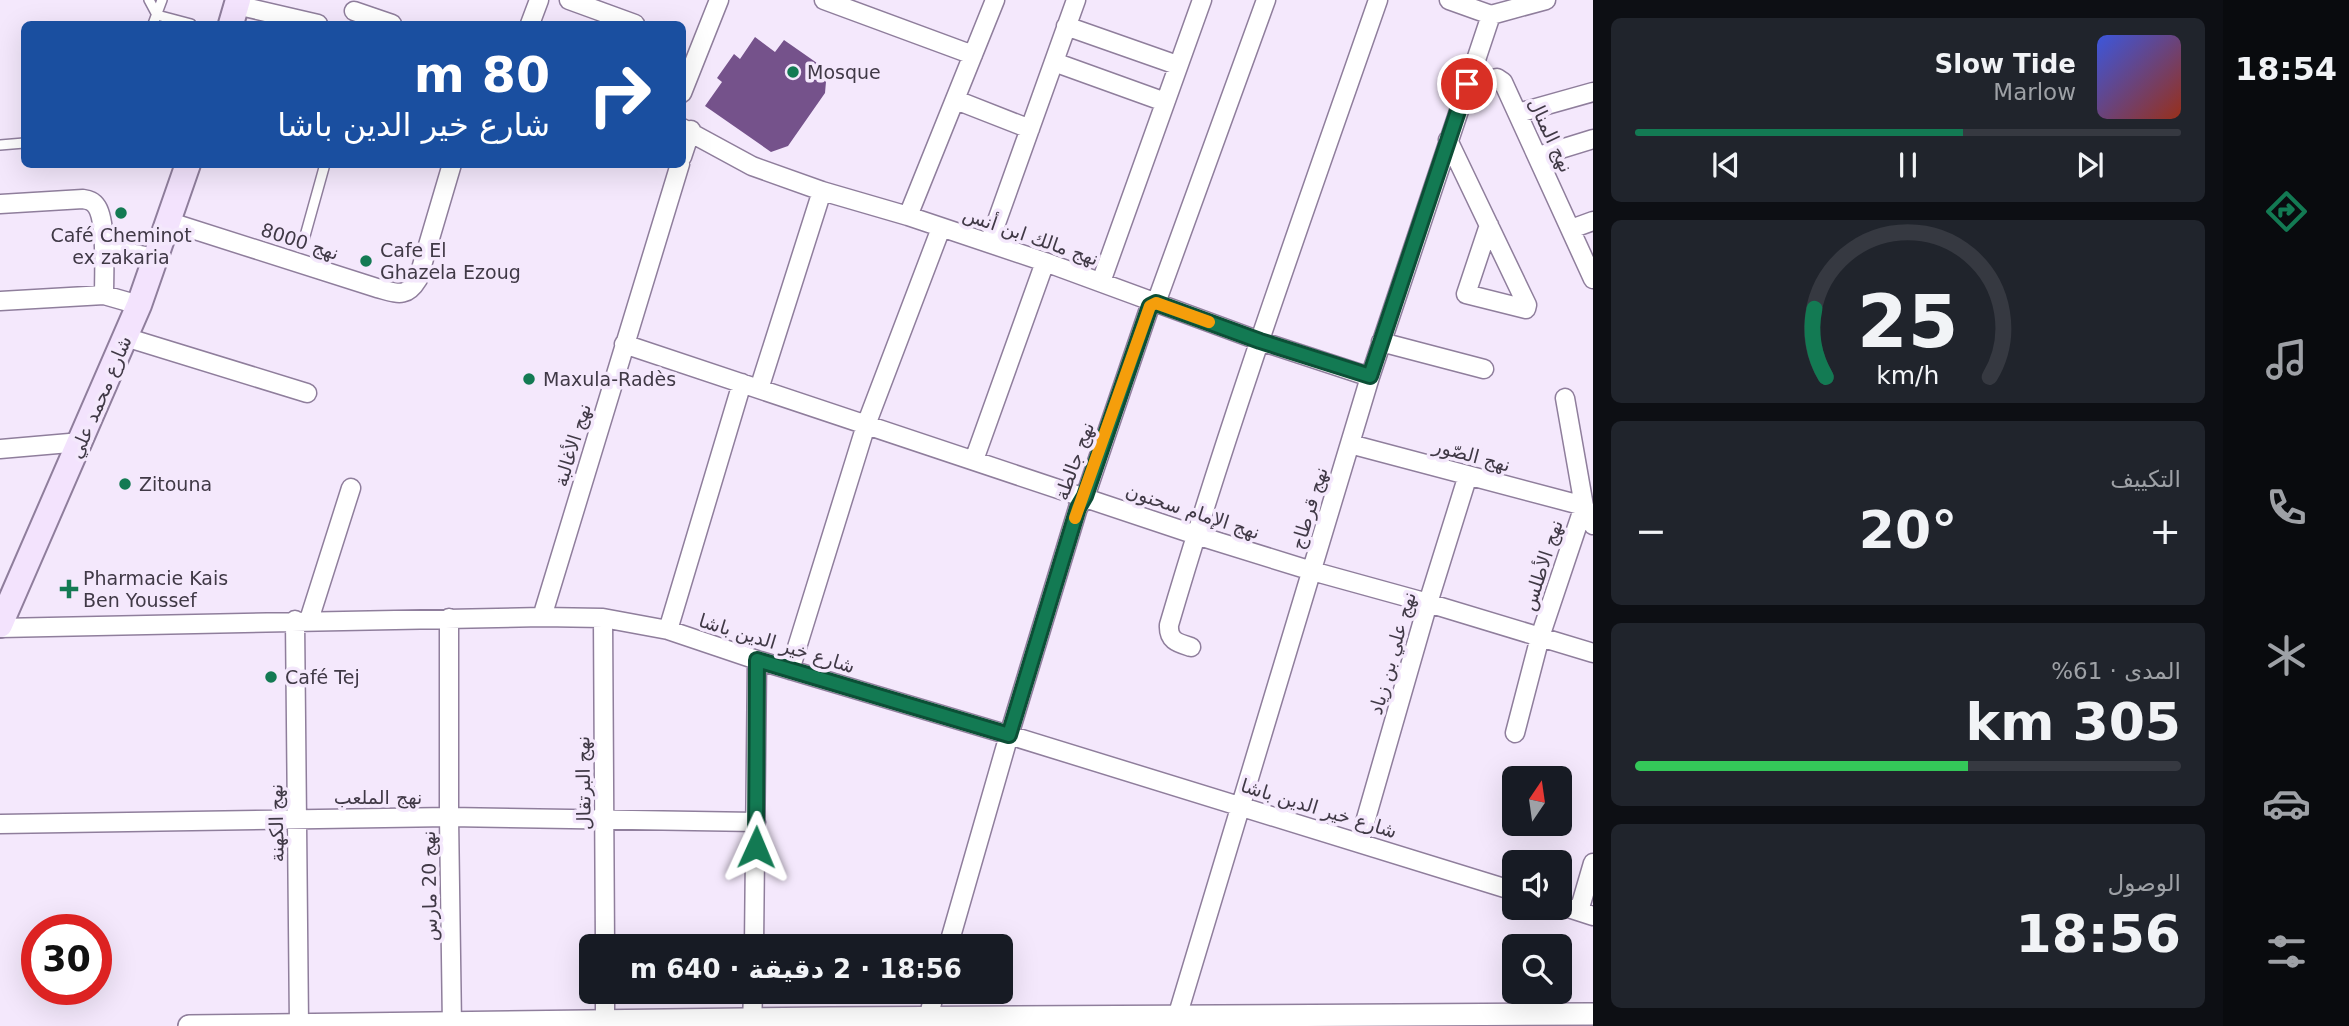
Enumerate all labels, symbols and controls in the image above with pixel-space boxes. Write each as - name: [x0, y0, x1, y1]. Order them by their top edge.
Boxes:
- text: 80 m: [414, 47, 550, 104]
- icon: right: [574, 49, 665, 140]
- text: Slow Tide: [1935, 49, 2076, 79]
- text: 18:54: [2235, 50, 2337, 88]
- pin: [1437, 54, 1497, 114]
- place label: Mosque: [807, 61, 881, 83]
- marker: Mosque: [785, 64, 801, 80]
- icon: arrive: [1448, 65, 1486, 103]
- text: Marlow: [1993, 79, 2076, 105]
- street label: نهج المنال: [1523, 94, 1578, 176]
- text: شارع خير الدين باشا: [277, 106, 550, 144]
- icon: previous: [1707, 146, 1745, 184]
- icon: pause: [1889, 146, 1927, 184]
- icon: next: [2071, 146, 2109, 184]
- icon: directions: [2262, 187, 2311, 236]
- street label: نهج مالك ابن أنس: [960, 202, 1102, 270]
- marker: Café Cheminot ex zakaria: [113, 205, 129, 221]
- street label: نهج 8000: [258, 218, 342, 265]
- place label: Café Cheminot ex zakaria: [50, 224, 192, 268]
- place label: Cafe El Ghazela Ezoug: [380, 239, 521, 283]
- marker: Cafe El Ghazela Ezoug: [358, 253, 374, 269]
- text: 25: [1857, 280, 1959, 365]
- street label: شارع محمد علي: [64, 332, 137, 462]
- icon: music: [2262, 335, 2311, 384]
- text: km/h: [1876, 361, 1940, 390]
- place label: Maxula-Radès: [543, 368, 676, 390]
- marker: Maxula-Radès: [521, 371, 537, 387]
- street label: نهج الأغالبة: [549, 401, 596, 490]
- street label: نهج جالطة: [1050, 419, 1099, 503]
- street label: نهج الصّور: [1430, 434, 1513, 477]
- street label: نهج قرطاج: [1286, 464, 1333, 552]
- text: التكييف: [2110, 466, 2181, 492]
- place label: Zitouna: [139, 473, 212, 495]
- marker: Zitouna: [117, 476, 133, 492]
- street label: نهج الإمام سحنون: [1123, 479, 1263, 544]
- icon: phone: [2262, 483, 2311, 532]
- text: 20°: [1859, 500, 1957, 560]
- text: −: [1635, 509, 1667, 553]
- text: +: [2149, 509, 2181, 553]
- street label: نهج الأطلس: [1517, 517, 1568, 613]
- place label: Pharmacie Kais Ben Youssef: [83, 567, 228, 611]
- marker: Pharmacie Kais Ben Youssef: [61, 581, 77, 597]
- street label: نهج علي بن زياد: [1364, 589, 1421, 717]
- street label: شارع خير الدين باشا: [696, 609, 858, 678]
- icon: climate: [2262, 631, 2311, 680]
- text: المدى · 61%: [2051, 658, 2181, 684]
- place label: Café Tej: [285, 666, 360, 688]
- marker: Café Tej: [263, 669, 279, 685]
- text: 305 km: [1966, 692, 2181, 752]
- street label: نهج البرتقال: [571, 736, 596, 830]
- north arrow: [1502, 766, 1572, 836]
- map controls: [1502, 766, 1572, 1004]
- street label: شارع خير الدين باشا: [1238, 774, 1400, 843]
- icon: car: [2262, 779, 2311, 828]
- street label: نهج الكهنة: [264, 783, 289, 862]
- street label: نهج الملعب: [334, 786, 422, 809]
- position arrow: [719, 810, 793, 884]
- street label: نهج 20 مارس: [417, 830, 442, 942]
- button: sound: [1502, 850, 1572, 920]
- text: الوصول: [2108, 870, 2181, 896]
- text: 18:56: [2015, 904, 2181, 964]
- speed limit sign: 30: [21, 914, 112, 1005]
- icon: filters: [2262, 927, 2311, 976]
- button: search: [1502, 934, 1572, 1004]
- text: 18:56 · 2 دقيقة · 640 m: [630, 954, 962, 984]

